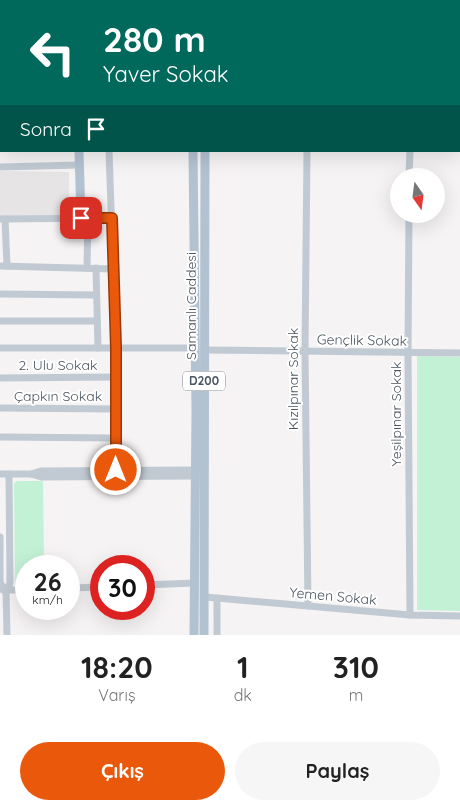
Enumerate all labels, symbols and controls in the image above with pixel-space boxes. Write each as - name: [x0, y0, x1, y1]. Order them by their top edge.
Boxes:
- text: 280 m: [103, 17, 206, 61]
- icon: left: [20, 20, 85, 85]
- text: Yaver Sokak: [103, 60, 229, 88]
- icon: arrive: [82, 115, 110, 143]
- text: Sonra: [20, 117, 72, 141]
- north arrow: [390, 168, 445, 222]
- map controls: [390, 168, 445, 223]
- pin: [60, 197, 102, 239]
- icon: arrive: [67, 204, 95, 232]
- street label: Samanlı Caddesi: [182, 252, 200, 360]
- street label: Kızılpınar Sokak: [284, 328, 302, 430]
- street label: Gençlik Sokak: [317, 330, 407, 350]
- street label: 2. Ulu Sokak: [19, 356, 97, 374]
- street label: Yeşilpınar Sokak: [387, 362, 405, 466]
- road number: D200: [183, 372, 225, 391]
- street label: Çapkın Sokak: [14, 387, 102, 405]
- position arrow: [89, 443, 141, 495]
- speed limit sign: 30: [90, 555, 155, 620]
- text: 26: [33, 566, 62, 597]
- street label: Yemen Sokak: [289, 583, 377, 609]
- text: km/h: [32, 592, 63, 607]
- text: 18:20: [81, 648, 153, 686]
- text: 1: [237, 648, 249, 686]
- text: 310: [333, 648, 379, 686]
- text: Varış: [98, 685, 135, 705]
- text: dk: [234, 685, 252, 705]
- text: m: [349, 685, 363, 705]
- button: Çıkış: [20, 742, 225, 800]
- button: Paylaş: [235, 742, 440, 800]

